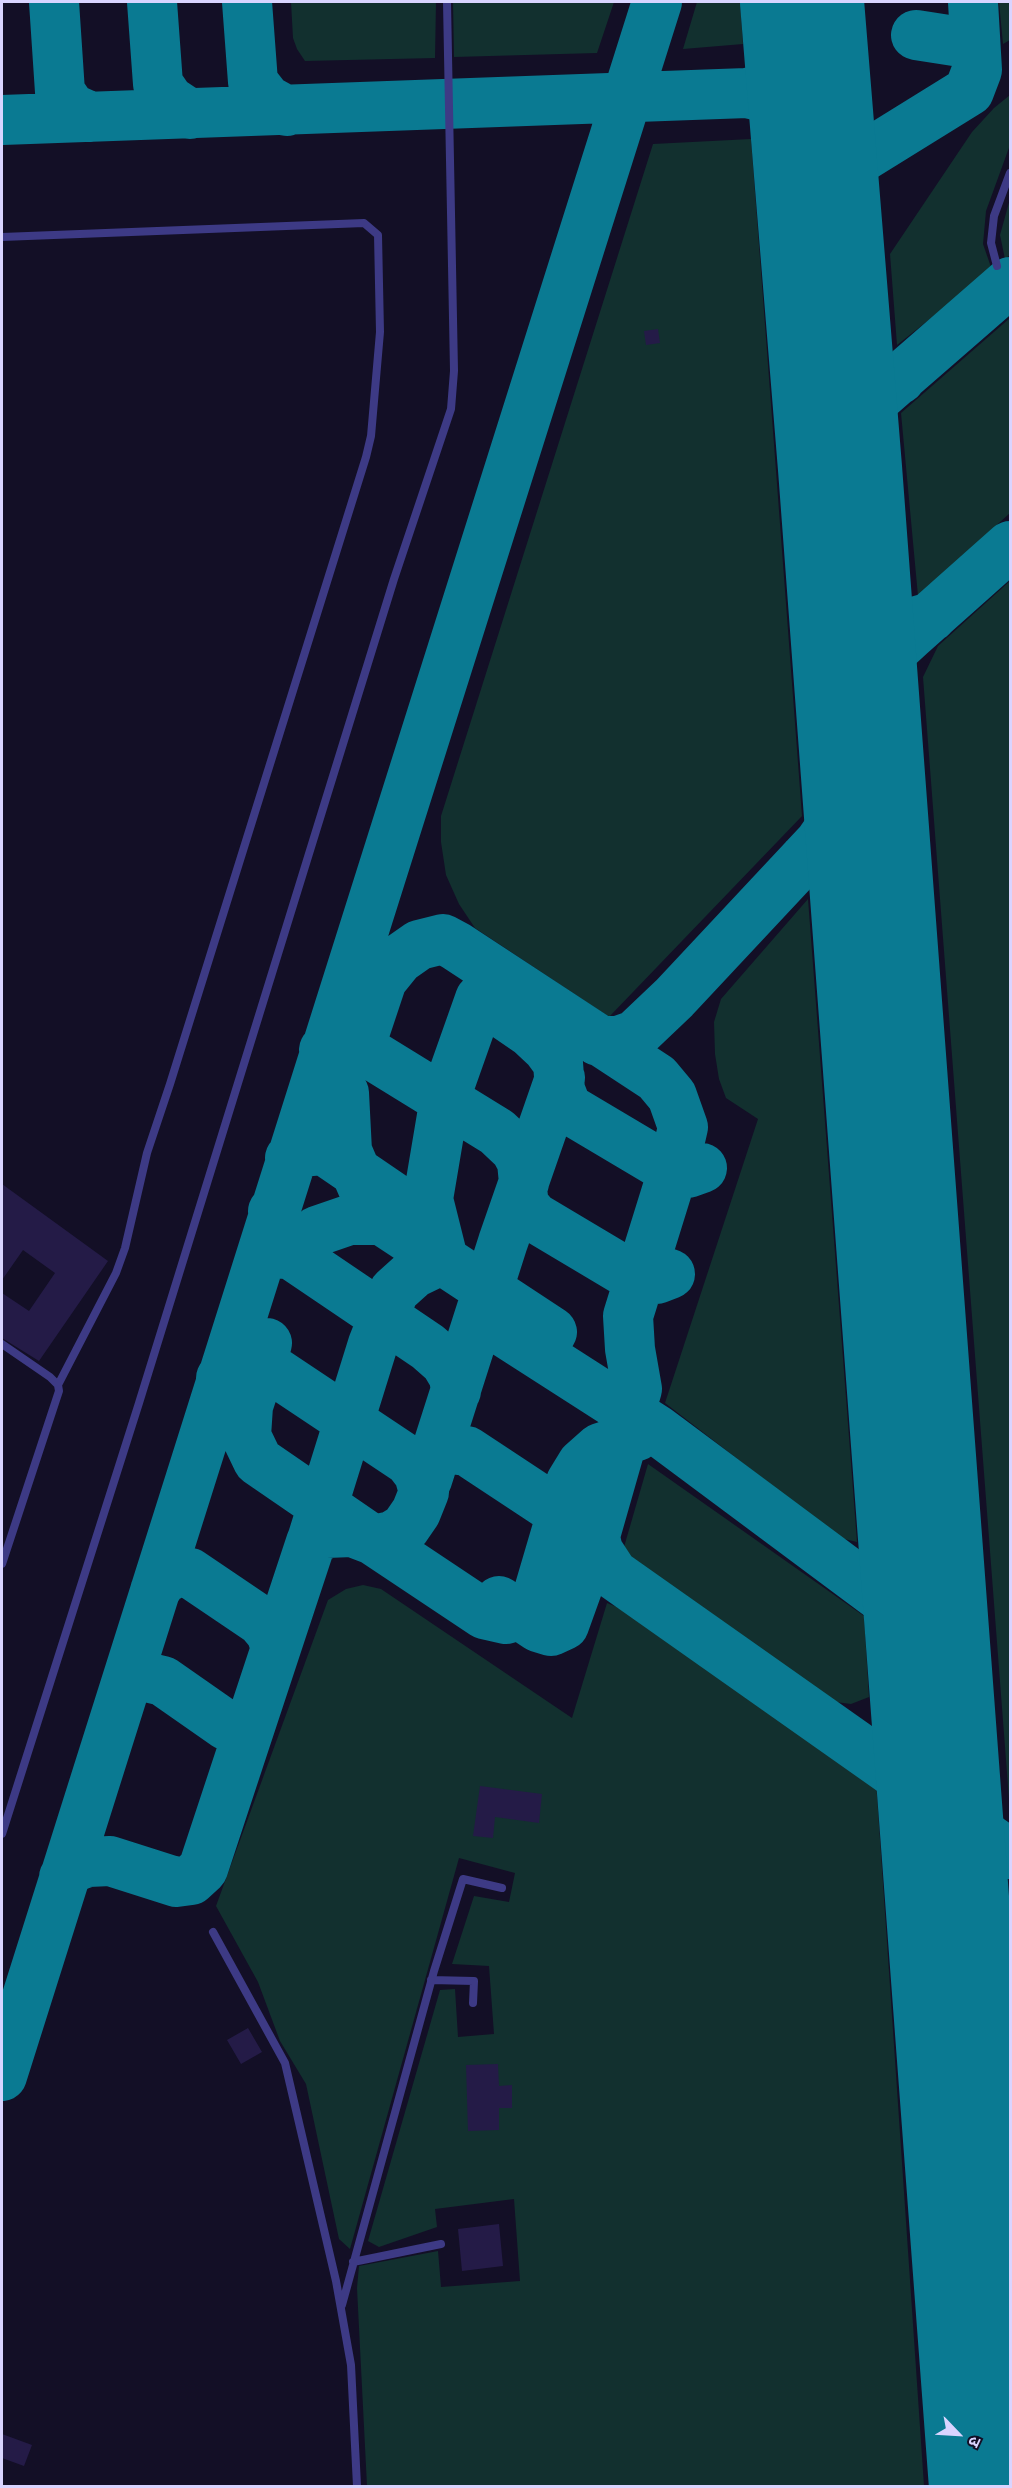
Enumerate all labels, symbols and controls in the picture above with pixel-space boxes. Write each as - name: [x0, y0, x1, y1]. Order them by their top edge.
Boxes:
- north arrow: [928, 2404, 988, 2464]
- text: उ: [964, 2434, 985, 2450]

